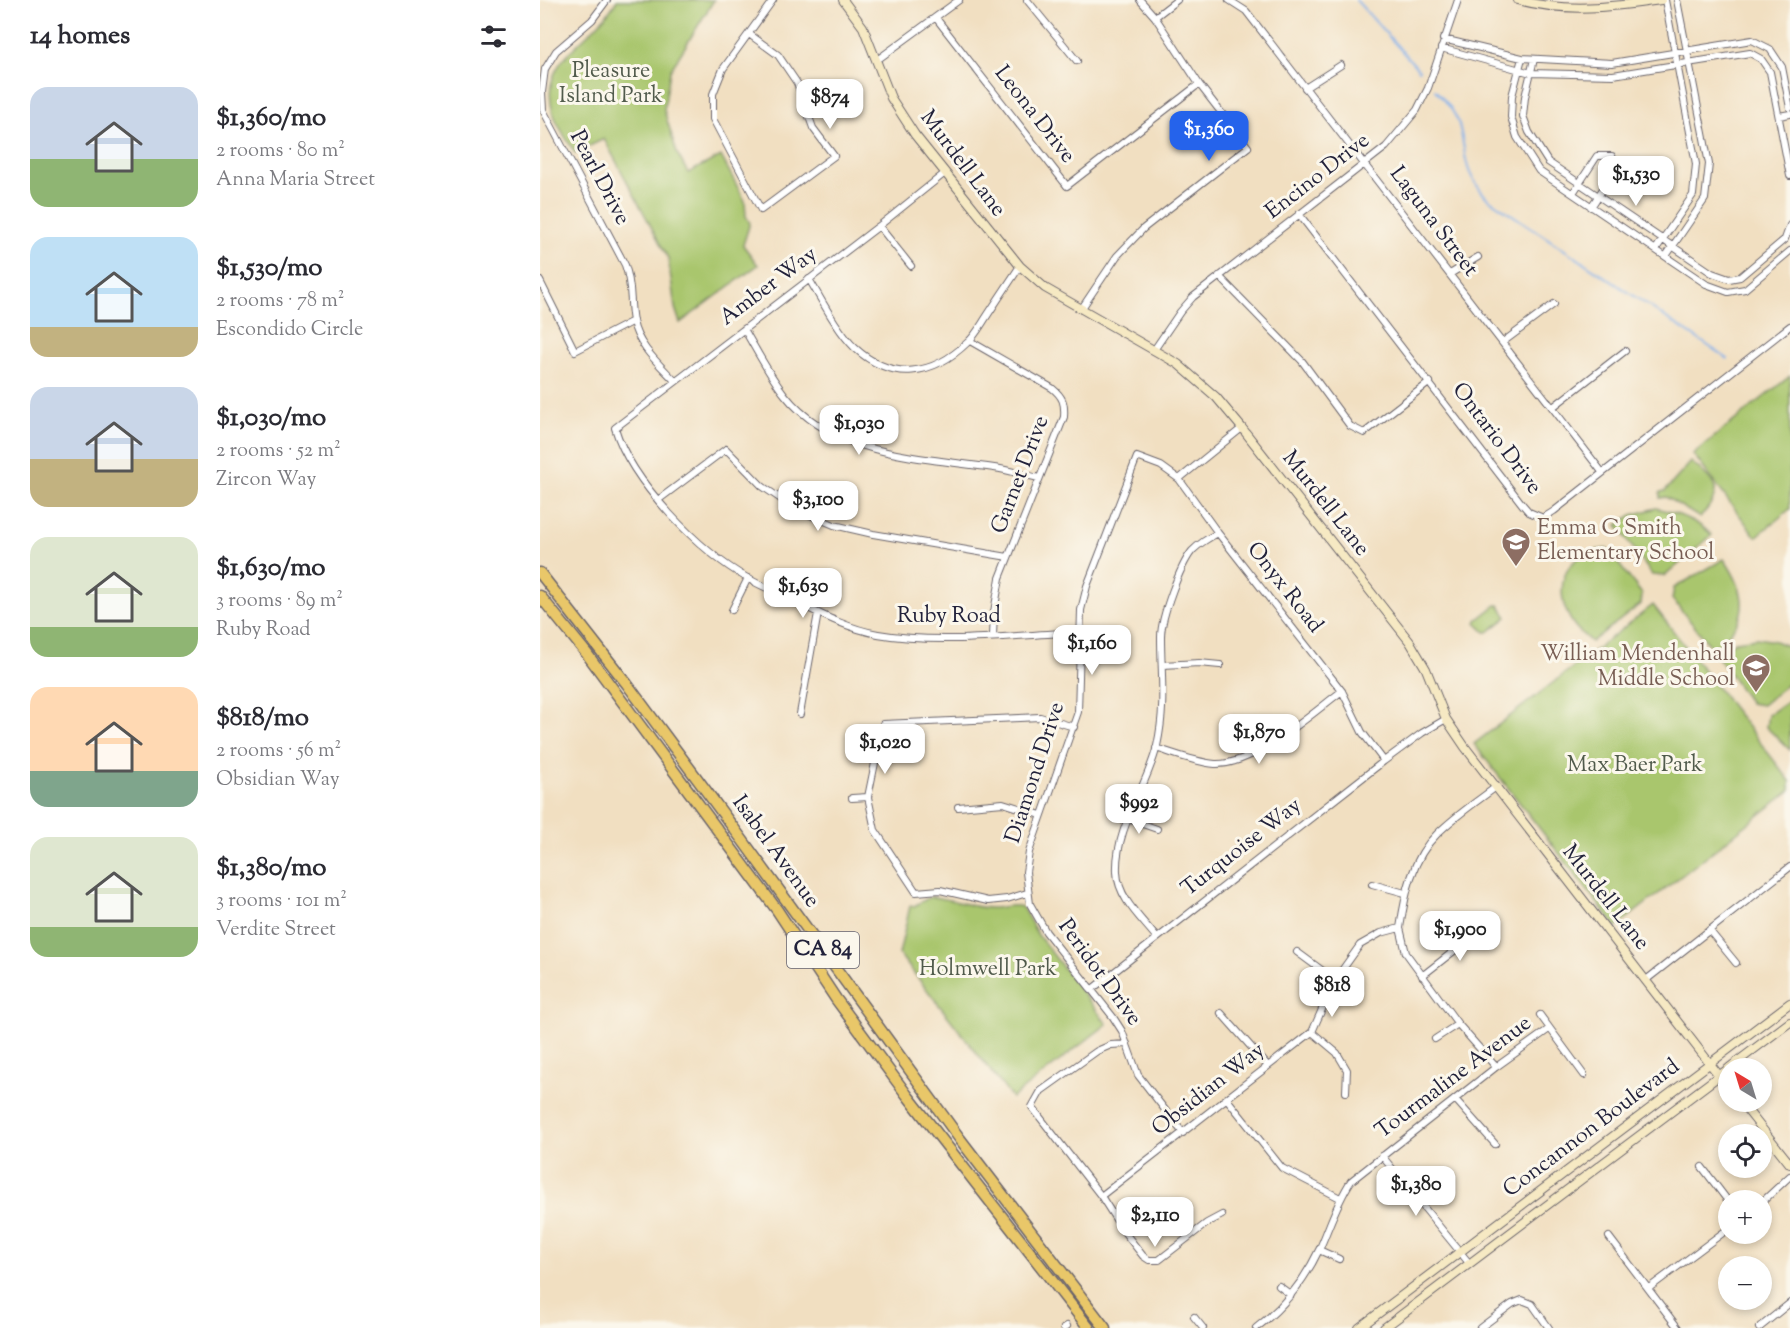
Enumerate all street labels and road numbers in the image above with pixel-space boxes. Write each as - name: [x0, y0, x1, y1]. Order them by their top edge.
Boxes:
- street label: Leona Drive: [986, 59, 1082, 171]
- street label: Murdell Lane: [911, 104, 1013, 224]
- street label: Pearl Drive: [561, 125, 637, 231]
- street label: Encino Drive: [1259, 126, 1377, 228]
- street label: Laguna Street: [1381, 160, 1486, 284]
- street label: Amber Way: [713, 240, 825, 334]
- street label: Ontario Drive: [1443, 376, 1549, 502]
- street label: Garnet Drive: [984, 411, 1058, 539]
- street label: Murdell Lane: [1273, 444, 1377, 564]
- street label: Onyx Road: [1238, 536, 1330, 640]
- street label: Ruby Road: [897, 601, 1001, 633]
- street label: Diamond Drive: [998, 698, 1074, 848]
- street label: Isabel Avenue: [723, 789, 827, 915]
- street label: Turquoise Way: [1175, 791, 1309, 905]
- street label: Murdell Lane: [1553, 838, 1657, 958]
- street label: Peridot Drive: [1049, 913, 1149, 1033]
- road number: CA 84: [787, 932, 859, 968]
- street label: Tourmaline Avenue: [1369, 1009, 1539, 1147]
- street label: Obsidian Way: [1146, 1035, 1272, 1144]
- street label: Concannon Boulevard: [1497, 1052, 1687, 1206]

